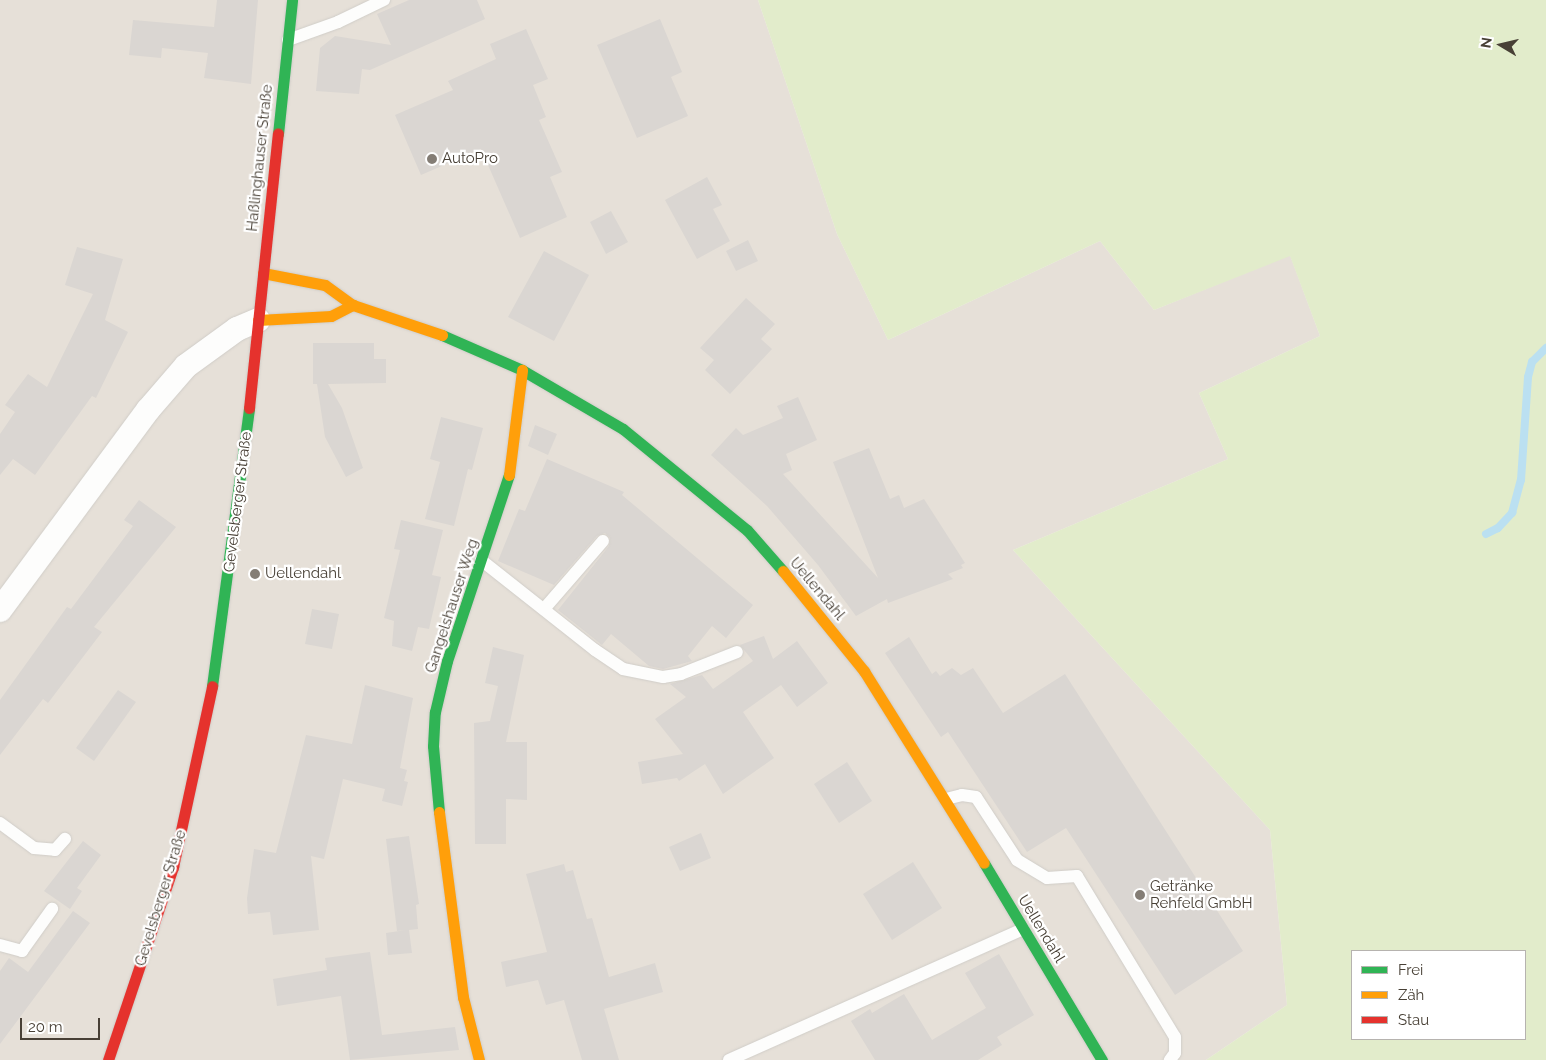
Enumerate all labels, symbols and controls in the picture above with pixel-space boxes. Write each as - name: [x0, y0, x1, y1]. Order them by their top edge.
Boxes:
- north arrow: [1476, 20, 1526, 70]
- text: N: [1477, 36, 1495, 49]
- street label: Haßlinghauser Straße: [243, 83, 277, 233]
- place label: AutoPro: [442, 150, 498, 168]
- marker: AutoPro: [426, 153, 438, 165]
- street label: Gevelsberger Straße: [220, 430, 256, 574]
- street label: Gangelshauser Weg: [422, 536, 482, 676]
- street label: Uellendahl: [786, 554, 848, 624]
- place label: Uellendahl: [265, 565, 341, 583]
- marker: Uellendahl: [249, 568, 261, 580]
- street label: Gevelsberger Straße: [132, 827, 190, 969]
- place label: Getränke Rehfeld GmbH: [1150, 877, 1252, 912]
- marker: Getränke Rehfeld GmbH: [1134, 889, 1146, 901]
- street label: Uellendahl: [1014, 892, 1068, 966]
- legend: [1351, 950, 1526, 1040]
- text: Frei: [1398, 961, 1423, 979]
- text: Zäh: [1398, 986, 1424, 1004]
- scale bar: [22, 1008, 102, 1040]
- text: Stau: [1398, 1011, 1429, 1029]
- text: 20 m: [28, 1018, 63, 1036]

